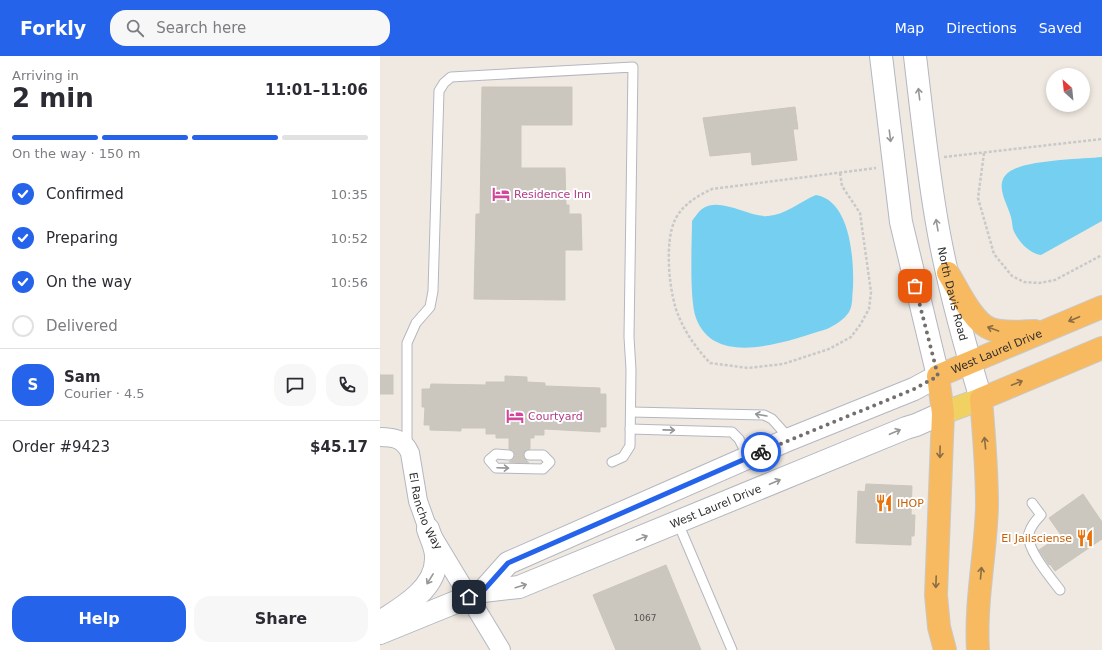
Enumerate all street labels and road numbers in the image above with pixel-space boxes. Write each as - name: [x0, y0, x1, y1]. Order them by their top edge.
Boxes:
- street label: North Davis Road: [935, 246, 970, 342]
- street label: West Laurel Drive: [949, 326, 1044, 376]
- street label: El Rancho Way: [407, 471, 446, 552]
- street label: West Laurel Drive: [668, 482, 763, 531]

